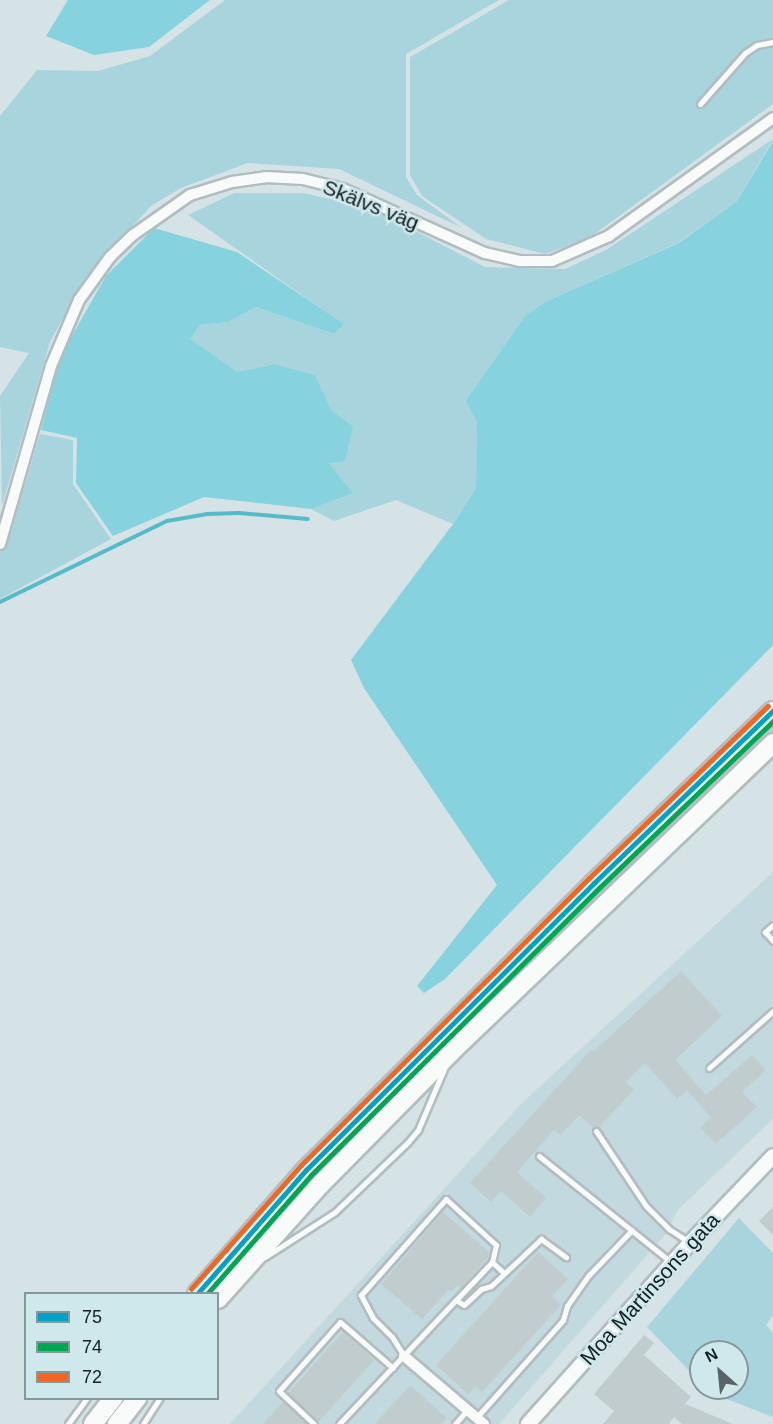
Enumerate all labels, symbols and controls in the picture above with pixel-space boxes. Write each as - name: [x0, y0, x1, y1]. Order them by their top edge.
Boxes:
- street label: Skälvs väg: [319, 174, 423, 236]
- street label: Moa Martinsons gata: [575, 1208, 725, 1370]
- legend: [24, 1292, 219, 1400]
- text: 75: [82, 1307, 102, 1327]
- text: 74: [82, 1337, 102, 1357]
- north arrow: [689, 1340, 749, 1400]
- text: N: [702, 1345, 721, 1365]
- text: 72: [82, 1367, 102, 1387]

